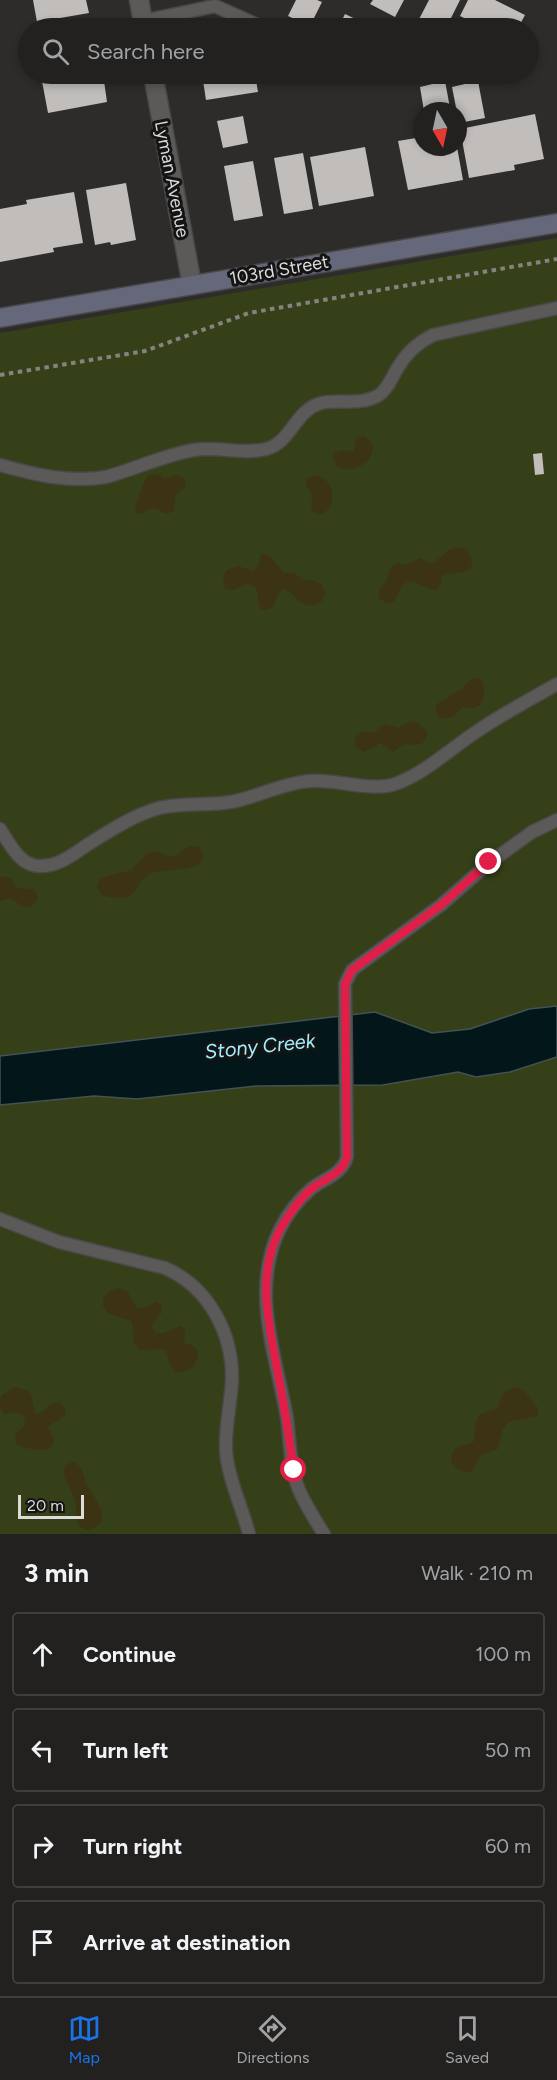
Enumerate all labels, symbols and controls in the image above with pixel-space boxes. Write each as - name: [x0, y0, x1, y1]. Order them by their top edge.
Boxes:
- search box: [18, 18, 539, 84]
- icon: search: [39, 35, 72, 68]
- text: Search here: [87, 38, 205, 65]
- north arrow: [413, 102, 467, 156]
- street label: Lyman Avenue: [150, 119, 194, 239]
- street label: 103rd Street: [228, 250, 330, 290]
- route end: [475, 848, 501, 874]
- water label: Stony Creek: [204, 1028, 318, 1064]
- route start: [280, 1456, 306, 1482]
- scale bar: [18, 1492, 84, 1520]
- text: 20 m: [27, 1496, 64, 1515]
- text: 3 min: [24, 1557, 89, 1589]
- text: Walk · 210 m: [421, 1561, 533, 1585]
- icon: ahead: [26, 1638, 59, 1671]
- text: Continue: [83, 1641, 176, 1668]
- text: 100 m: [475, 1642, 531, 1666]
- icon: left: [26, 1734, 59, 1767]
- text: Turn left: [83, 1737, 169, 1764]
- text: 50 m: [485, 1738, 531, 1762]
- icon: right: [26, 1830, 59, 1863]
- text: Turn right: [83, 1833, 182, 1860]
- text: 60 m: [485, 1834, 531, 1858]
- icon: arrive: [26, 1926, 59, 1959]
- text: Arrive at destination: [83, 1929, 291, 1956]
- tab: Map: [68, 2012, 101, 2067]
- tab: Directions: [236, 2012, 309, 2067]
- tab: Saved: [445, 2012, 489, 2067]

